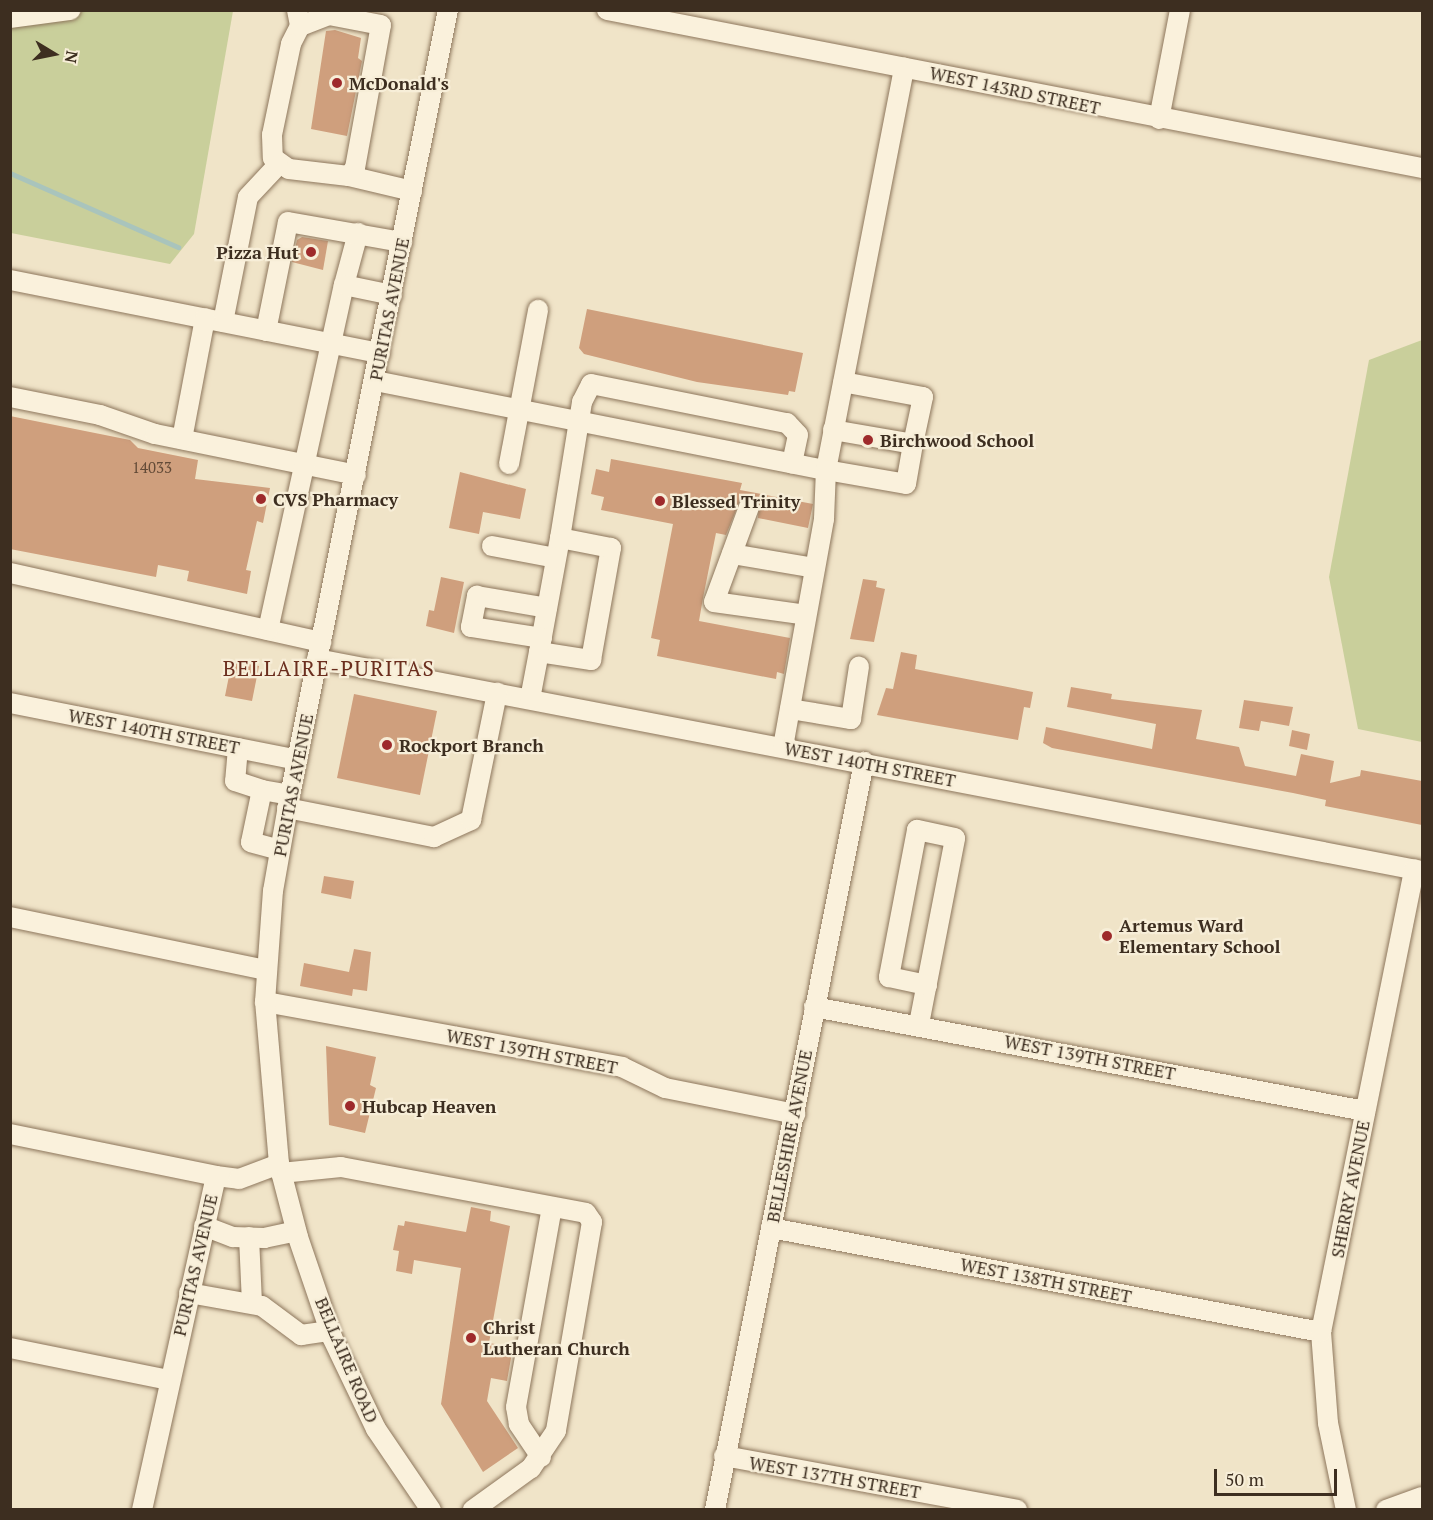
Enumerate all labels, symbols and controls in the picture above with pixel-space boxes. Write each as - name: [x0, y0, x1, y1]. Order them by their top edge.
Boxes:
- north arrow: [24, 24, 84, 84]
- text: N: [60, 49, 84, 65]
- street label: WEST 143RD STREET: [928, 61, 1102, 119]
- place label: McDonald's: [349, 72, 449, 94]
- marker: McDonald's: [330, 76, 344, 90]
- street label: PURITAS AVENUE: [365, 235, 413, 383]
- place label: Pizza Hut: [216, 241, 299, 263]
- marker: Pizza Hut: [304, 245, 318, 259]
- place label: Birchwood School: [880, 429, 1034, 451]
- marker: Birchwood School: [861, 433, 875, 447]
- house number: 14033: [132, 459, 172, 477]
- place label: CVS Pharmacy: [273, 488, 398, 510]
- place label: Blessed Trinity: [672, 490, 800, 512]
- marker: CVS Pharmacy: [254, 492, 268, 506]
- marker: Blessed Trinity: [653, 494, 667, 508]
- district label: BELLAIRE-PURITAS: [223, 655, 435, 681]
- street label: WEST 140TH STREET: [66, 704, 242, 758]
- street label: PURITAS AVENUE: [269, 711, 317, 859]
- place label: Rockport Branch: [399, 734, 544, 756]
- street label: WEST 140TH STREET: [782, 737, 958, 791]
- marker: Rockport Branch: [380, 738, 394, 752]
- place label: Artemus Ward Elementary School: [1119, 915, 1281, 958]
- marker: Artemus Ward Elementary School: [1100, 929, 1114, 943]
- street label: WEST 139TH STREET: [444, 1024, 620, 1078]
- street label: WEST 139TH STREET: [1002, 1030, 1178, 1084]
- street label: BELLESHIRE AVENUE: [762, 1047, 816, 1225]
- place label: Hubcap Heaven: [362, 1095, 496, 1117]
- marker: Hubcap Heaven: [343, 1099, 357, 1113]
- street label: SHERRY AVENUE: [1326, 1118, 1374, 1260]
- street label: PURITAS AVENUE: [168, 1192, 222, 1338]
- street label: WEST 138TH STREET: [958, 1253, 1134, 1307]
- street label: BELLAIRE ROAD: [311, 1294, 383, 1426]
- place label: Christ Lutheran Church: [483, 1317, 630, 1360]
- marker: Christ Lutheran Church: [464, 1331, 478, 1345]
- street label: WEST 137TH STREET: [747, 1451, 923, 1503]
- scale bar: [1217, 1457, 1340, 1495]
- text: 50 m: [1225, 1467, 1264, 1491]

